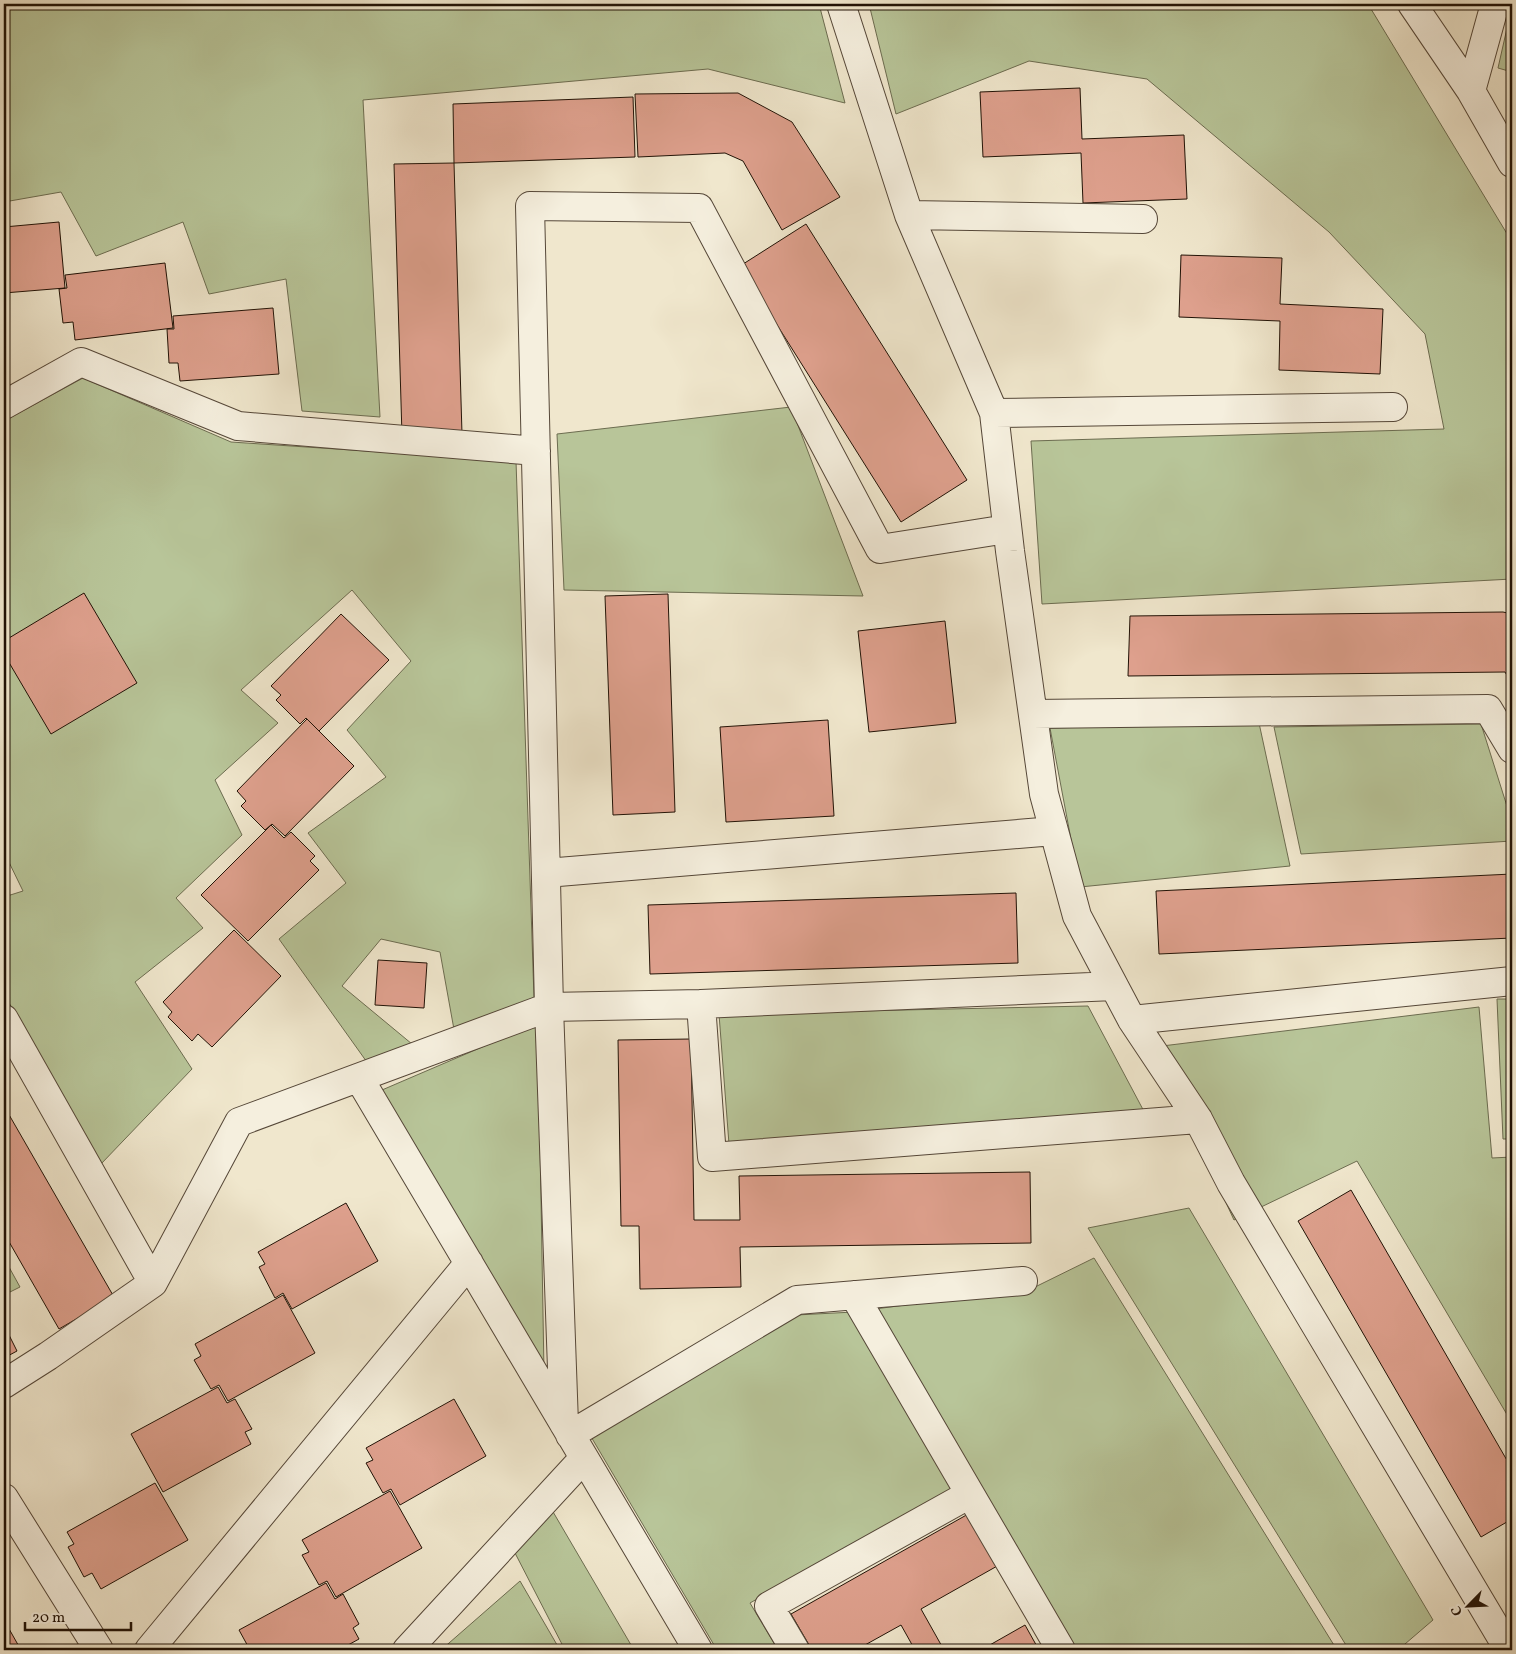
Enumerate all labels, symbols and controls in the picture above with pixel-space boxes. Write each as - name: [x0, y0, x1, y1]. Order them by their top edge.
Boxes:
- north arrow: [1444, 1582, 1494, 1632]
- scale bar: [25, 1599, 131, 1631]
- text: С: [1447, 1603, 1468, 1619]
- text: 20 m: [32, 1608, 65, 1629]

